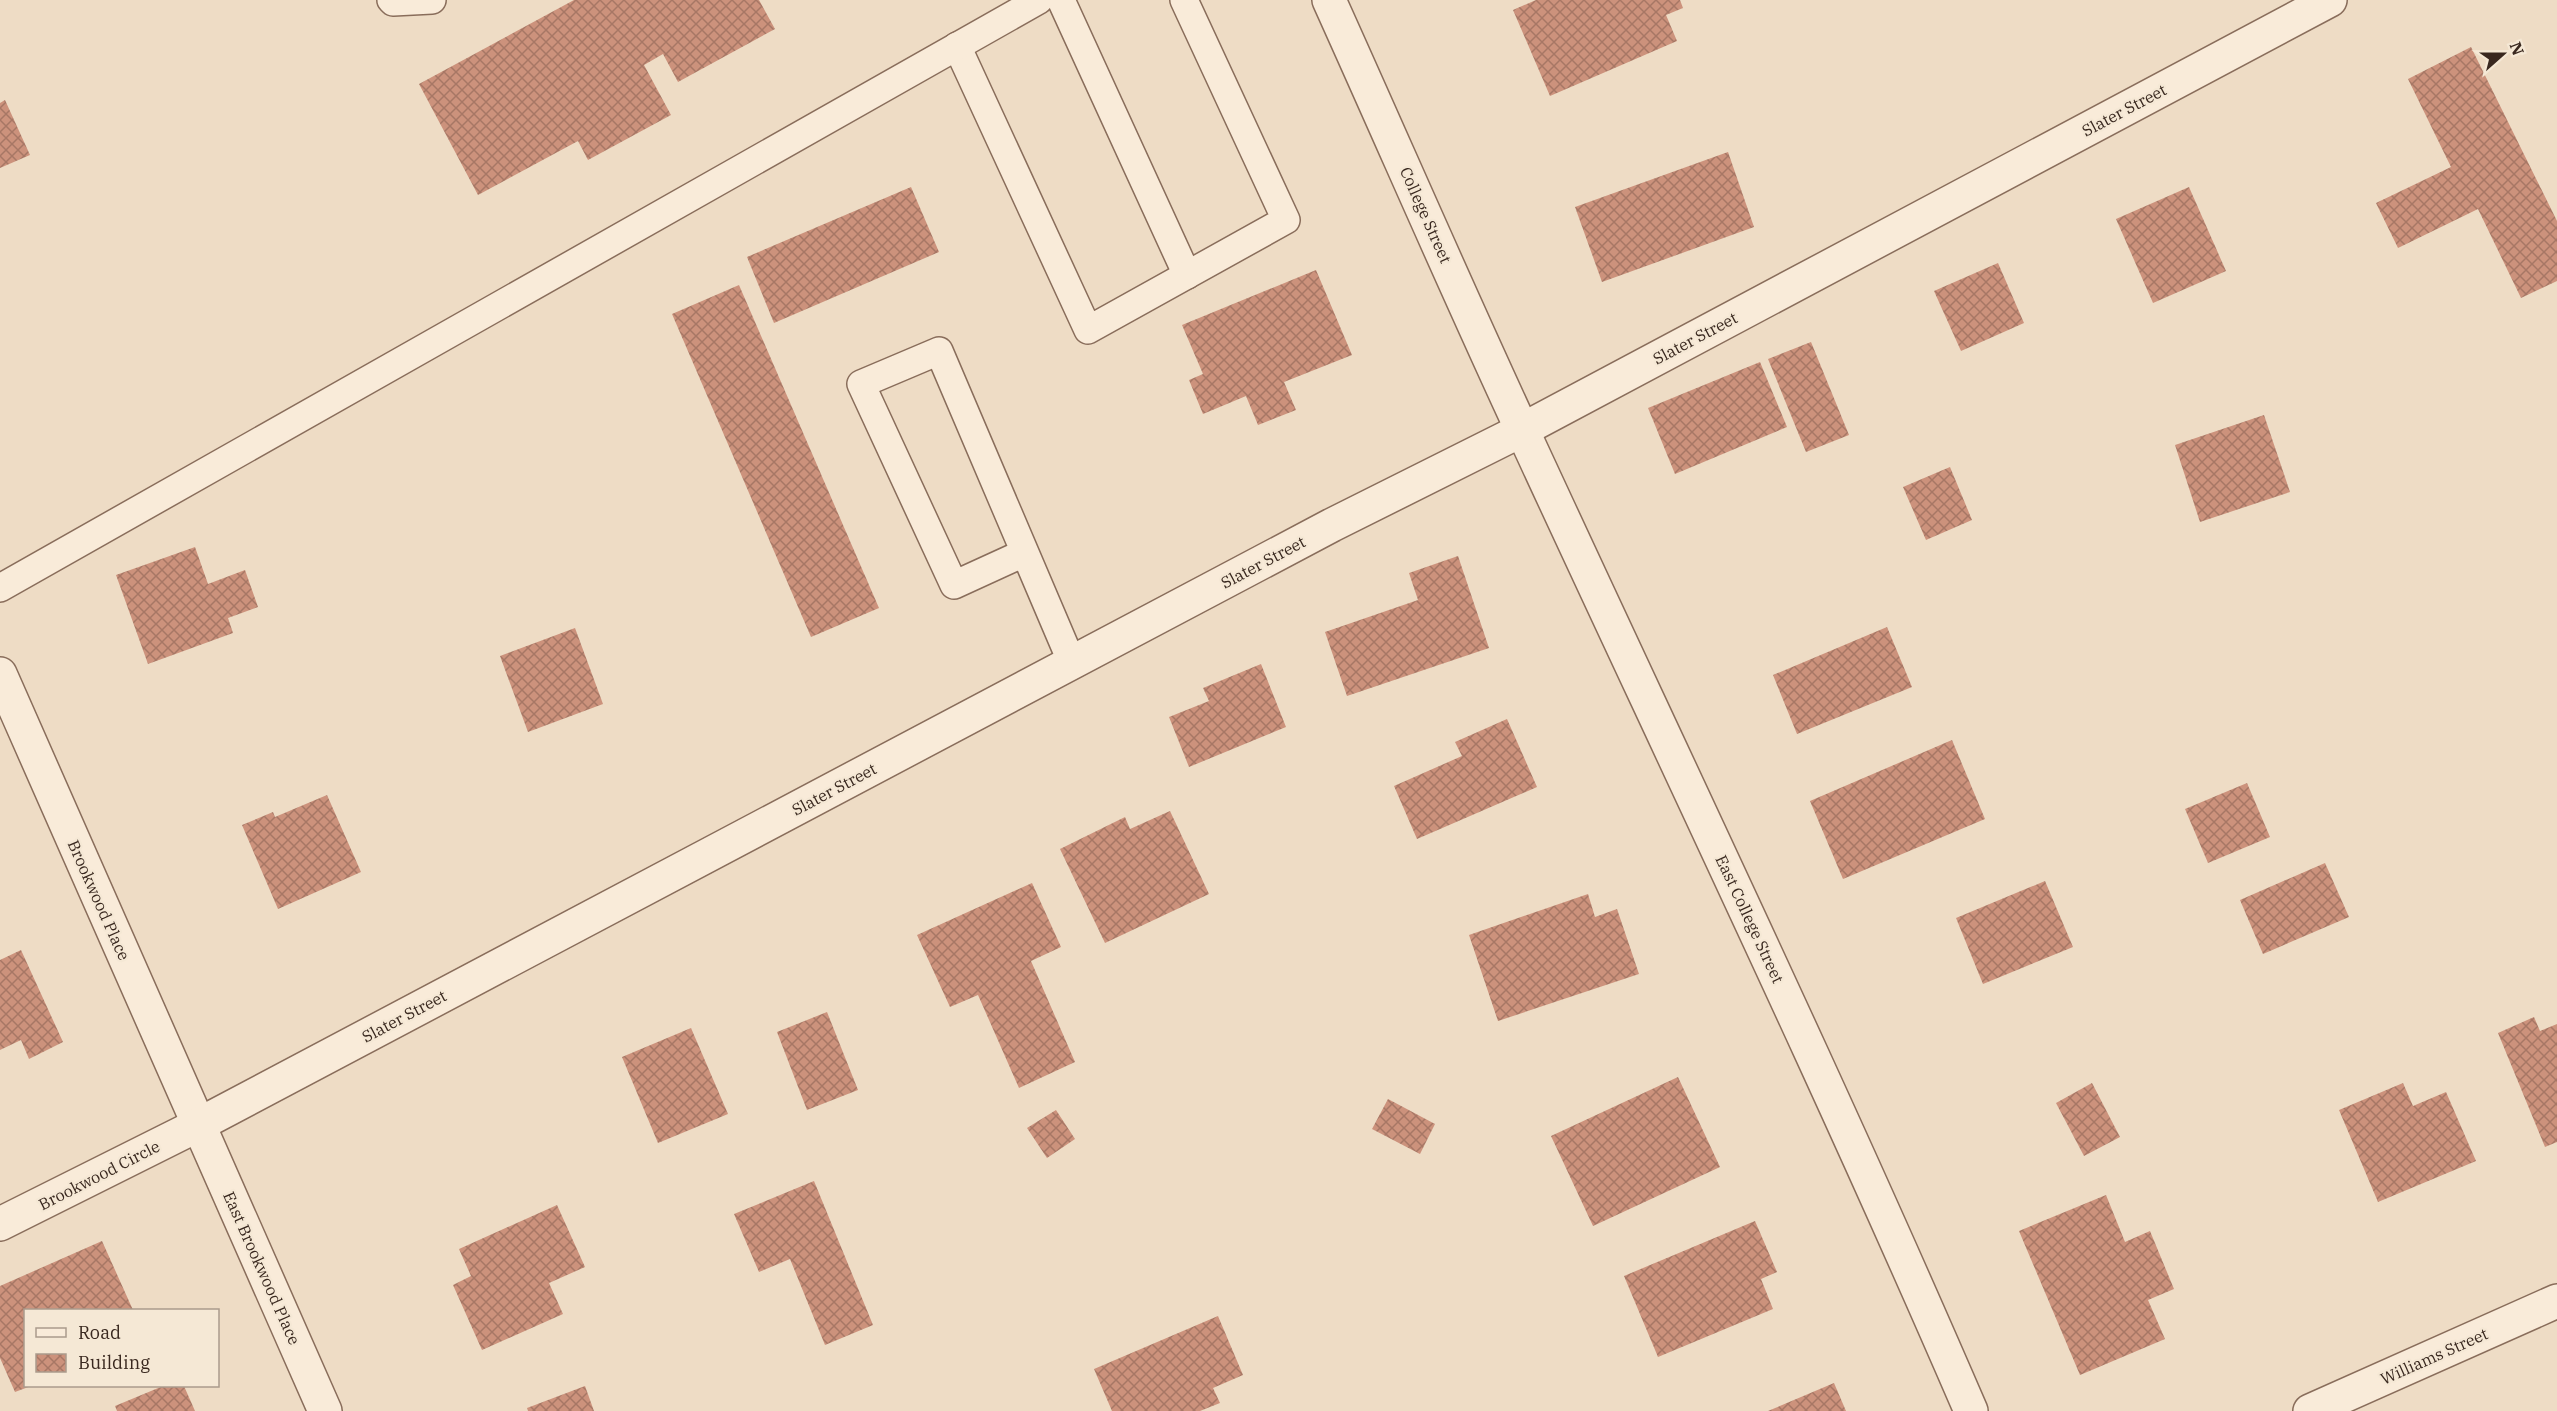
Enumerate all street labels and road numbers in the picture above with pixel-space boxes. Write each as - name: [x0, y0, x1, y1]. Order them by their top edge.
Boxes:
- street label: Slater Street: [2078, 79, 2170, 141]
- street label: College Street: [1396, 164, 1456, 267]
- street label: Slater Street: [1649, 307, 1741, 369]
- street label: Slater Street: [1217, 531, 1309, 593]
- street label: Slater Street: [788, 758, 880, 820]
- street label: Brookwood Place: [63, 837, 135, 963]
- street label: East College Street: [1711, 852, 1789, 987]
- street label: Slater Street: [358, 985, 450, 1047]
- street label: Brookwood Circle: [35, 1136, 163, 1214]
- street label: East Brookwood Place: [219, 1188, 305, 1348]
- street label: Williams Street: [2377, 1323, 2491, 1389]

